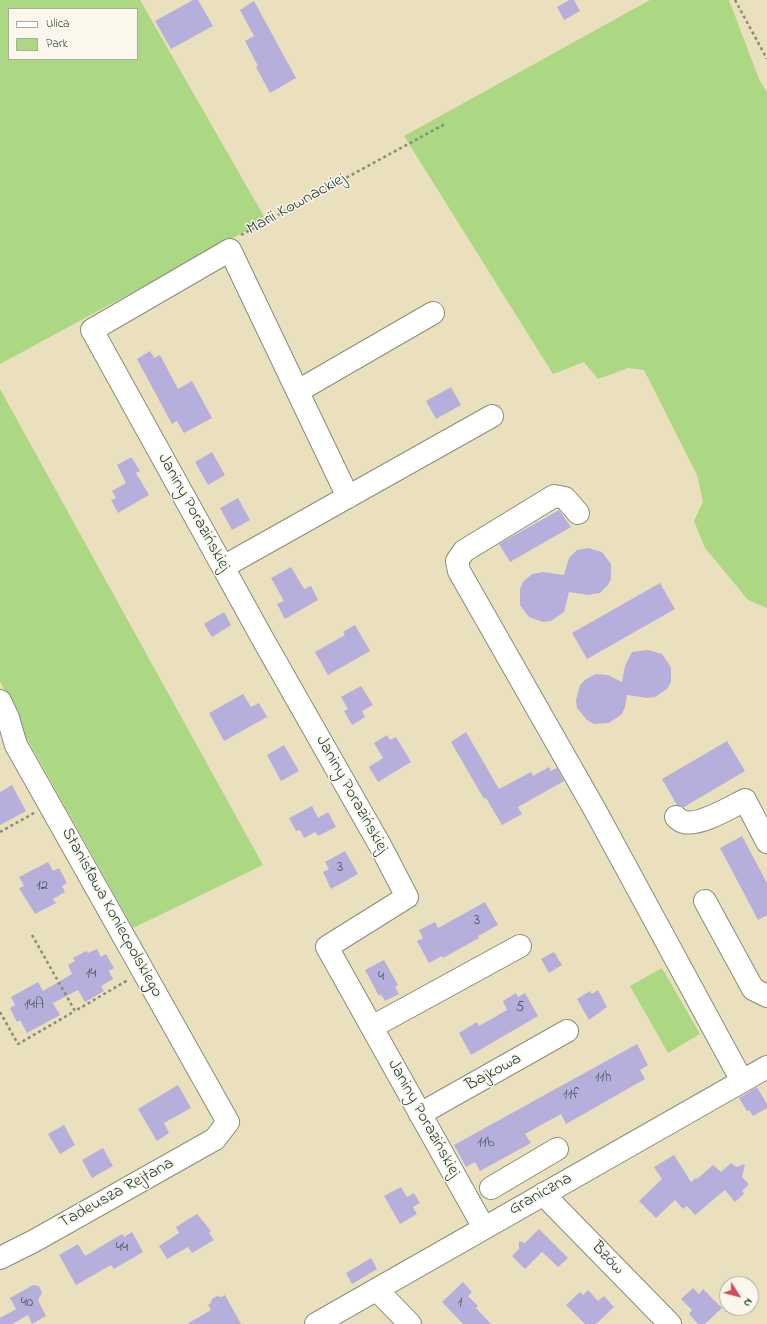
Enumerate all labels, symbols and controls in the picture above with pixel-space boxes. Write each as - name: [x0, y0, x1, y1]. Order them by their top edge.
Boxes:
- legend: [8, 8, 138, 60]
- text: Ulica: [46, 15, 70, 33]
- text: Park: [46, 35, 68, 53]
- street label: Marii Kownackiej: [244, 169, 350, 241]
- street label: Janiny Porazińskiej: [152, 450, 234, 576]
- street label: Janiny Porazińskiej: [310, 732, 392, 858]
- street label: Stanisława Koniecpolskiego: [56, 825, 166, 1001]
- house number: 3: [337, 860, 343, 878]
- house number: 12: [36, 878, 48, 896]
- house number: 3: [474, 913, 480, 931]
- house number: 14: [86, 966, 96, 984]
- house number: 4: [378, 969, 384, 987]
- house number: 14A: [24, 997, 44, 1015]
- house number: 5: [516, 1000, 524, 1018]
- street label: Bajkowa: [463, 1049, 525, 1097]
- street label: Janiny Porazińskiej: [382, 1056, 464, 1182]
- house number: 11h: [595, 1070, 611, 1088]
- house number: 11f: [563, 1087, 579, 1105]
- house number: 11b: [477, 1135, 495, 1153]
- street label: Tadeusza Rejtana: [56, 1154, 178, 1234]
- street label: Graniczna: [506, 1169, 576, 1221]
- street label: Bzów: [586, 1238, 628, 1280]
- house number: 44: [116, 1240, 128, 1258]
- north arrow: [719, 1276, 759, 1316]
- house number: 40: [21, 1295, 33, 1313]
- house number: 1: [458, 1295, 462, 1313]
- text: N: [739, 1295, 757, 1310]

